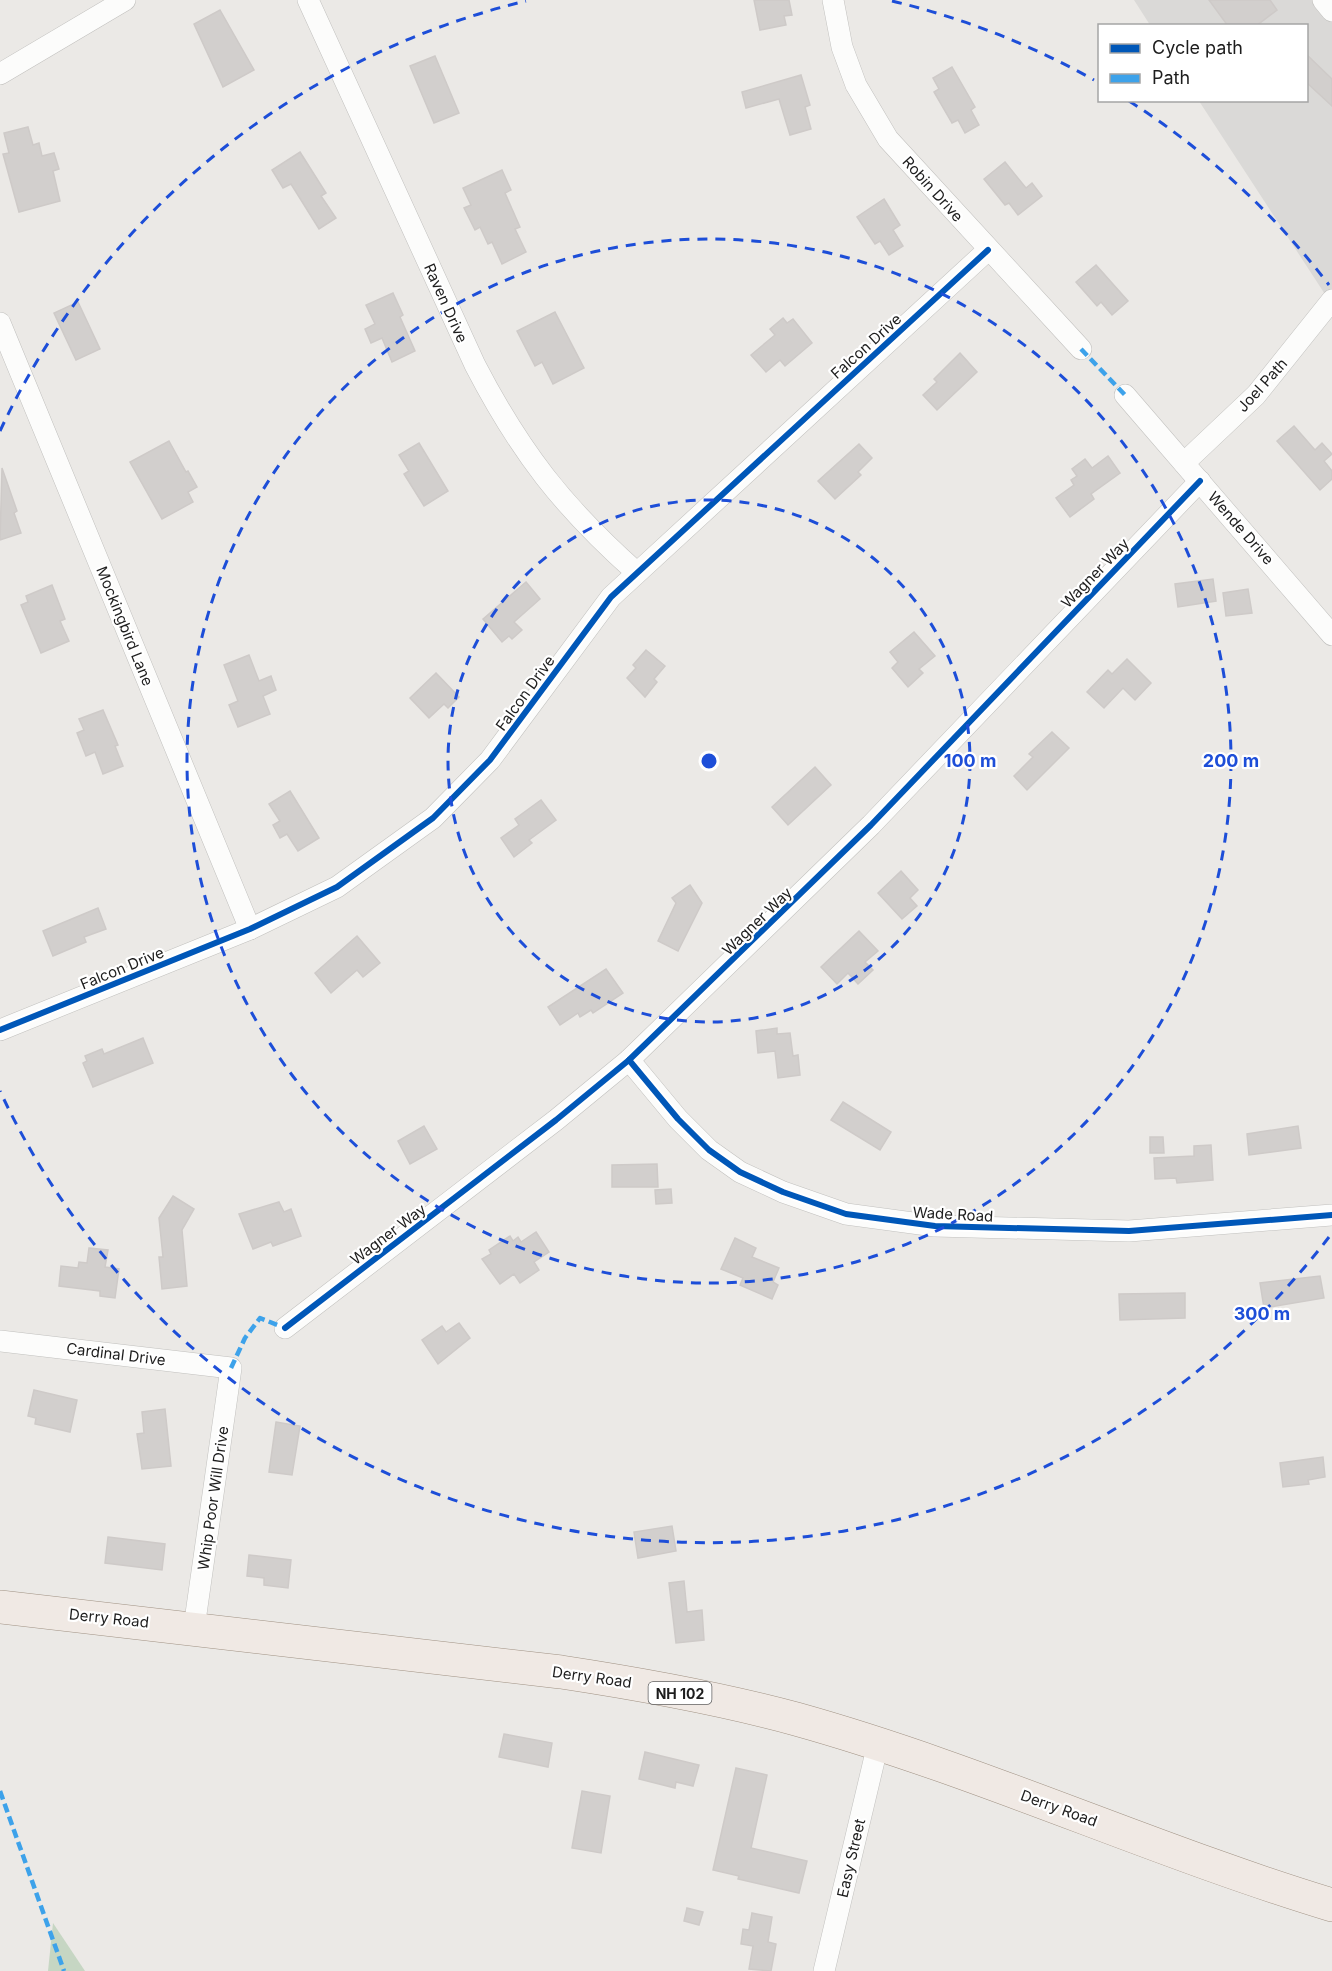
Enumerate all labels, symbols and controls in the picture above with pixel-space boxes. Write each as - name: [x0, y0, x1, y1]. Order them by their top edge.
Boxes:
- legend: [1098, 24, 1308, 102]
- text: Cycle path: [1152, 37, 1243, 58]
- text: Path: [1152, 67, 1190, 88]
- street label: Robin Drive: [899, 152, 967, 226]
- street label: Raven Drive: [420, 260, 472, 346]
- street label: Falcon Drive: [827, 309, 905, 383]
- street label: Joel Path: [1233, 354, 1291, 416]
- street label: Wende Drive: [1204, 487, 1278, 569]
- street label: Wagner Way: [1057, 534, 1133, 612]
- street label: Mockingbird Lane: [92, 563, 158, 689]
- street label: Falcon Drive: [491, 652, 559, 734]
- text: 100 m: [944, 750, 996, 771]
- text: 200 m: [1203, 750, 1259, 771]
- centre of rings: [699, 751, 719, 771]
- street label: Wagner Way: [718, 883, 796, 959]
- street label: Falcon Drive: [77, 943, 167, 993]
- street label: Wagner Way: [346, 1199, 430, 1269]
- street label: Wade Road: [912, 1202, 994, 1226]
- text: 300 m: [1234, 1303, 1290, 1324]
- street label: Cardinal Drive: [65, 1338, 167, 1370]
- street label: Whip Poor Will Drive: [193, 1425, 233, 1571]
- street label: Derry Road: [68, 1604, 150, 1632]
- street label: Derry Road: [551, 1662, 633, 1692]
- road number: NH 102: [648, 1682, 712, 1704]
- street label: Derry Road: [1018, 1785, 1100, 1831]
- street label: Easy Street: [833, 1817, 869, 1899]

